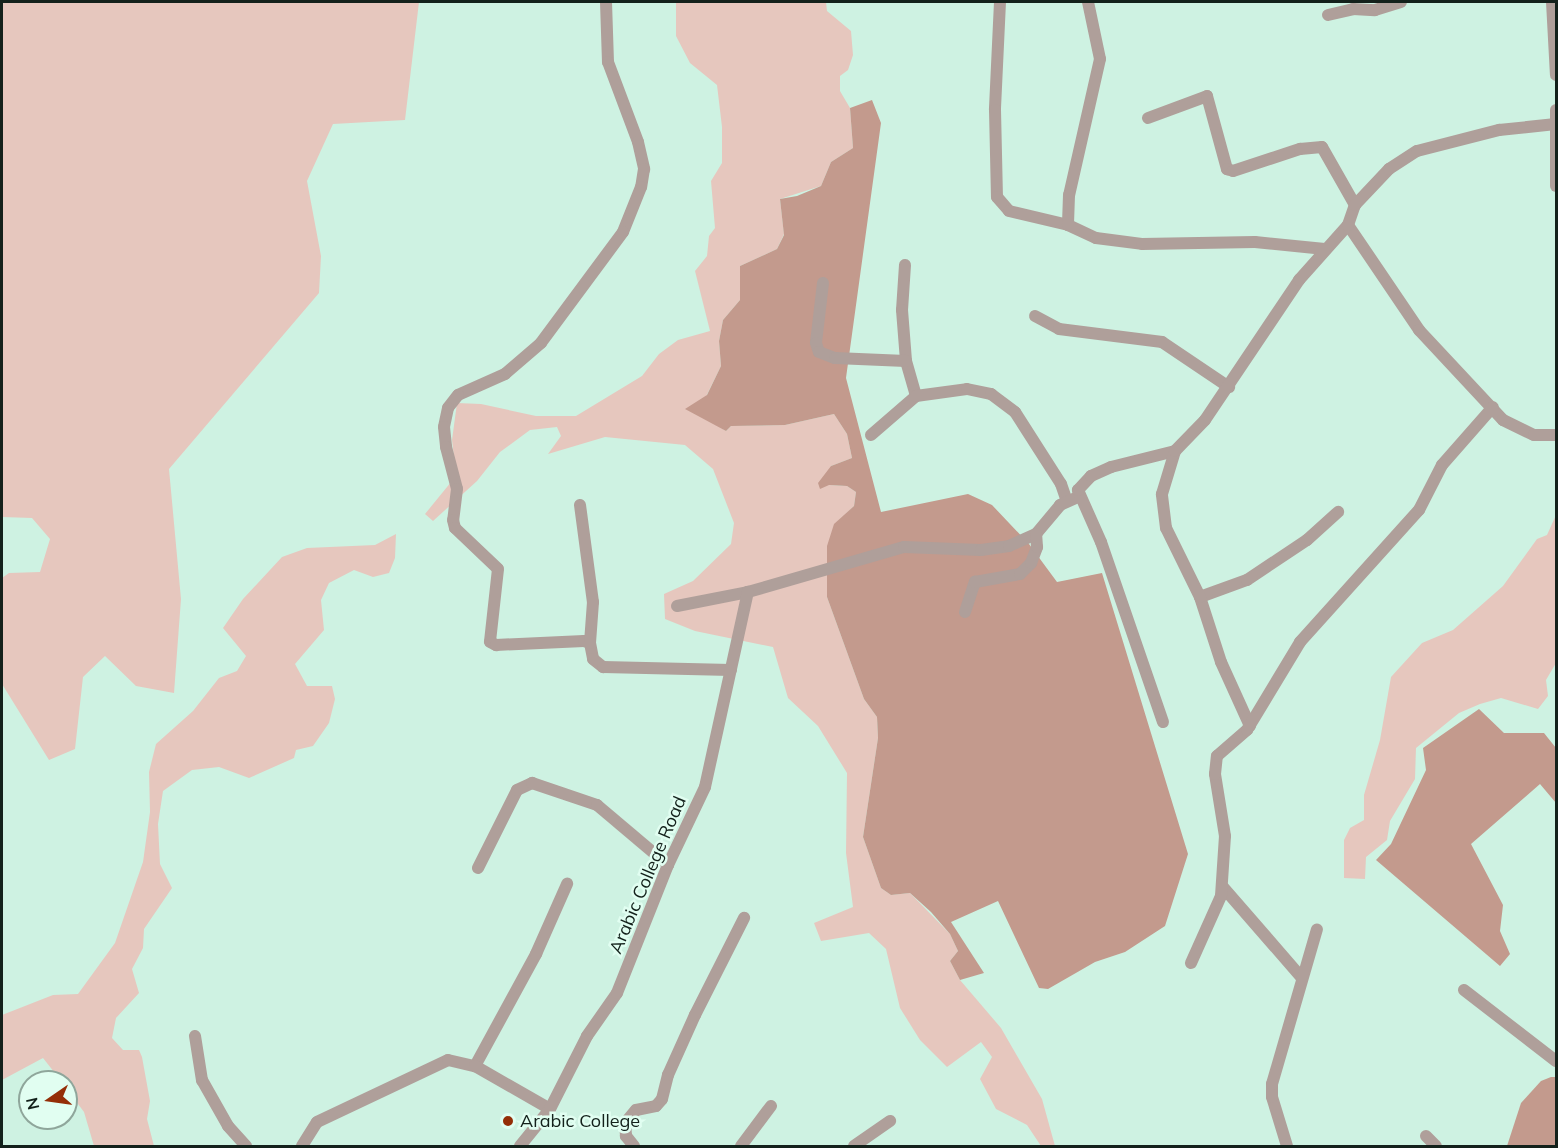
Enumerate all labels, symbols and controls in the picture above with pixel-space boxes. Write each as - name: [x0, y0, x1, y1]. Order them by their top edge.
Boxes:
- street label: Arabic College Road: [605, 793, 691, 957]
- north arrow: [18, 1070, 78, 1130]
- text: N: [21, 1095, 44, 1112]
- place label: Arabic College: [520, 1110, 640, 1132]
- marker: Arabic College: [501, 1114, 515, 1128]

